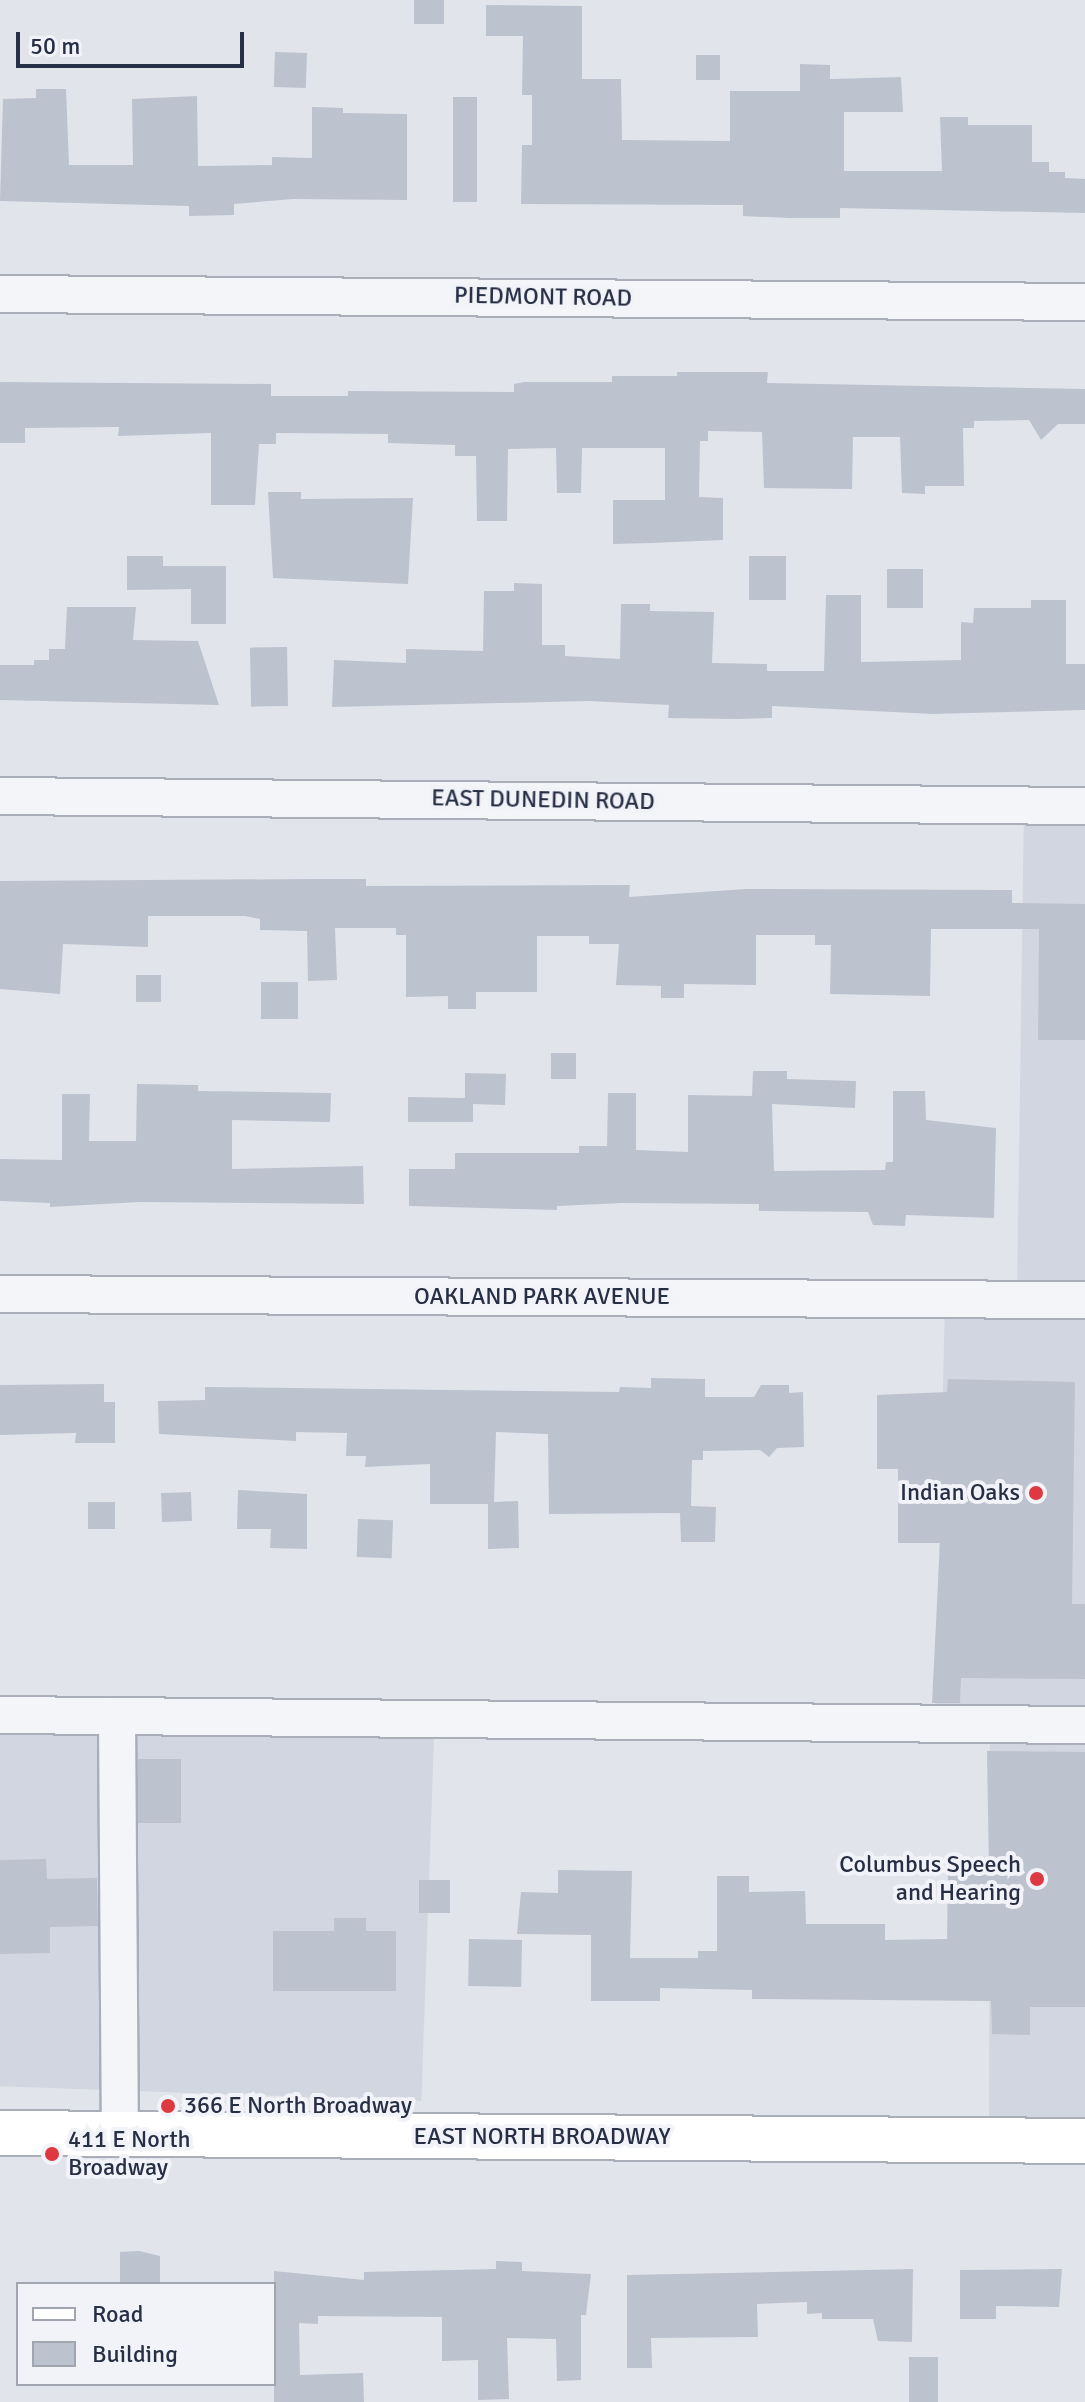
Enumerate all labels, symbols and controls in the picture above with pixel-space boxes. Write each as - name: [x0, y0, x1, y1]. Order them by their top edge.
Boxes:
- scale bar: [20, 16, 248, 66]
- text: 50 m: [30, 31, 80, 61]
- street label: PIEDMONT ROAD: [454, 281, 632, 313]
- street label: EAST DUNEDIN ROAD: [431, 784, 655, 816]
- street label: OAKLAND PARK AVENUE: [414, 1283, 670, 1311]
- place label: Indian Oaks: [900, 1479, 1020, 1507]
- marker: Indian Oaks: [1027, 1484, 1045, 1502]
- place label: Columbus Speech and Hearing: [839, 1851, 1021, 1907]
- marker: Columbus Speech and Hearing: [1028, 1870, 1046, 1888]
- place label: 366 E North Broadway: [184, 2092, 412, 2120]
- marker: 366 E North Broadway: [159, 2097, 177, 2115]
- street label: EAST NORTH BROADWAY: [413, 2123, 671, 2151]
- place label: 411 E North Broadway: [68, 2126, 191, 2182]
- marker: 411 E North Broadway: [43, 2145, 61, 2163]
- legend: [16, 2282, 276, 2386]
- text: Road: [92, 2299, 143, 2329]
- text: Building: [92, 2339, 178, 2369]

